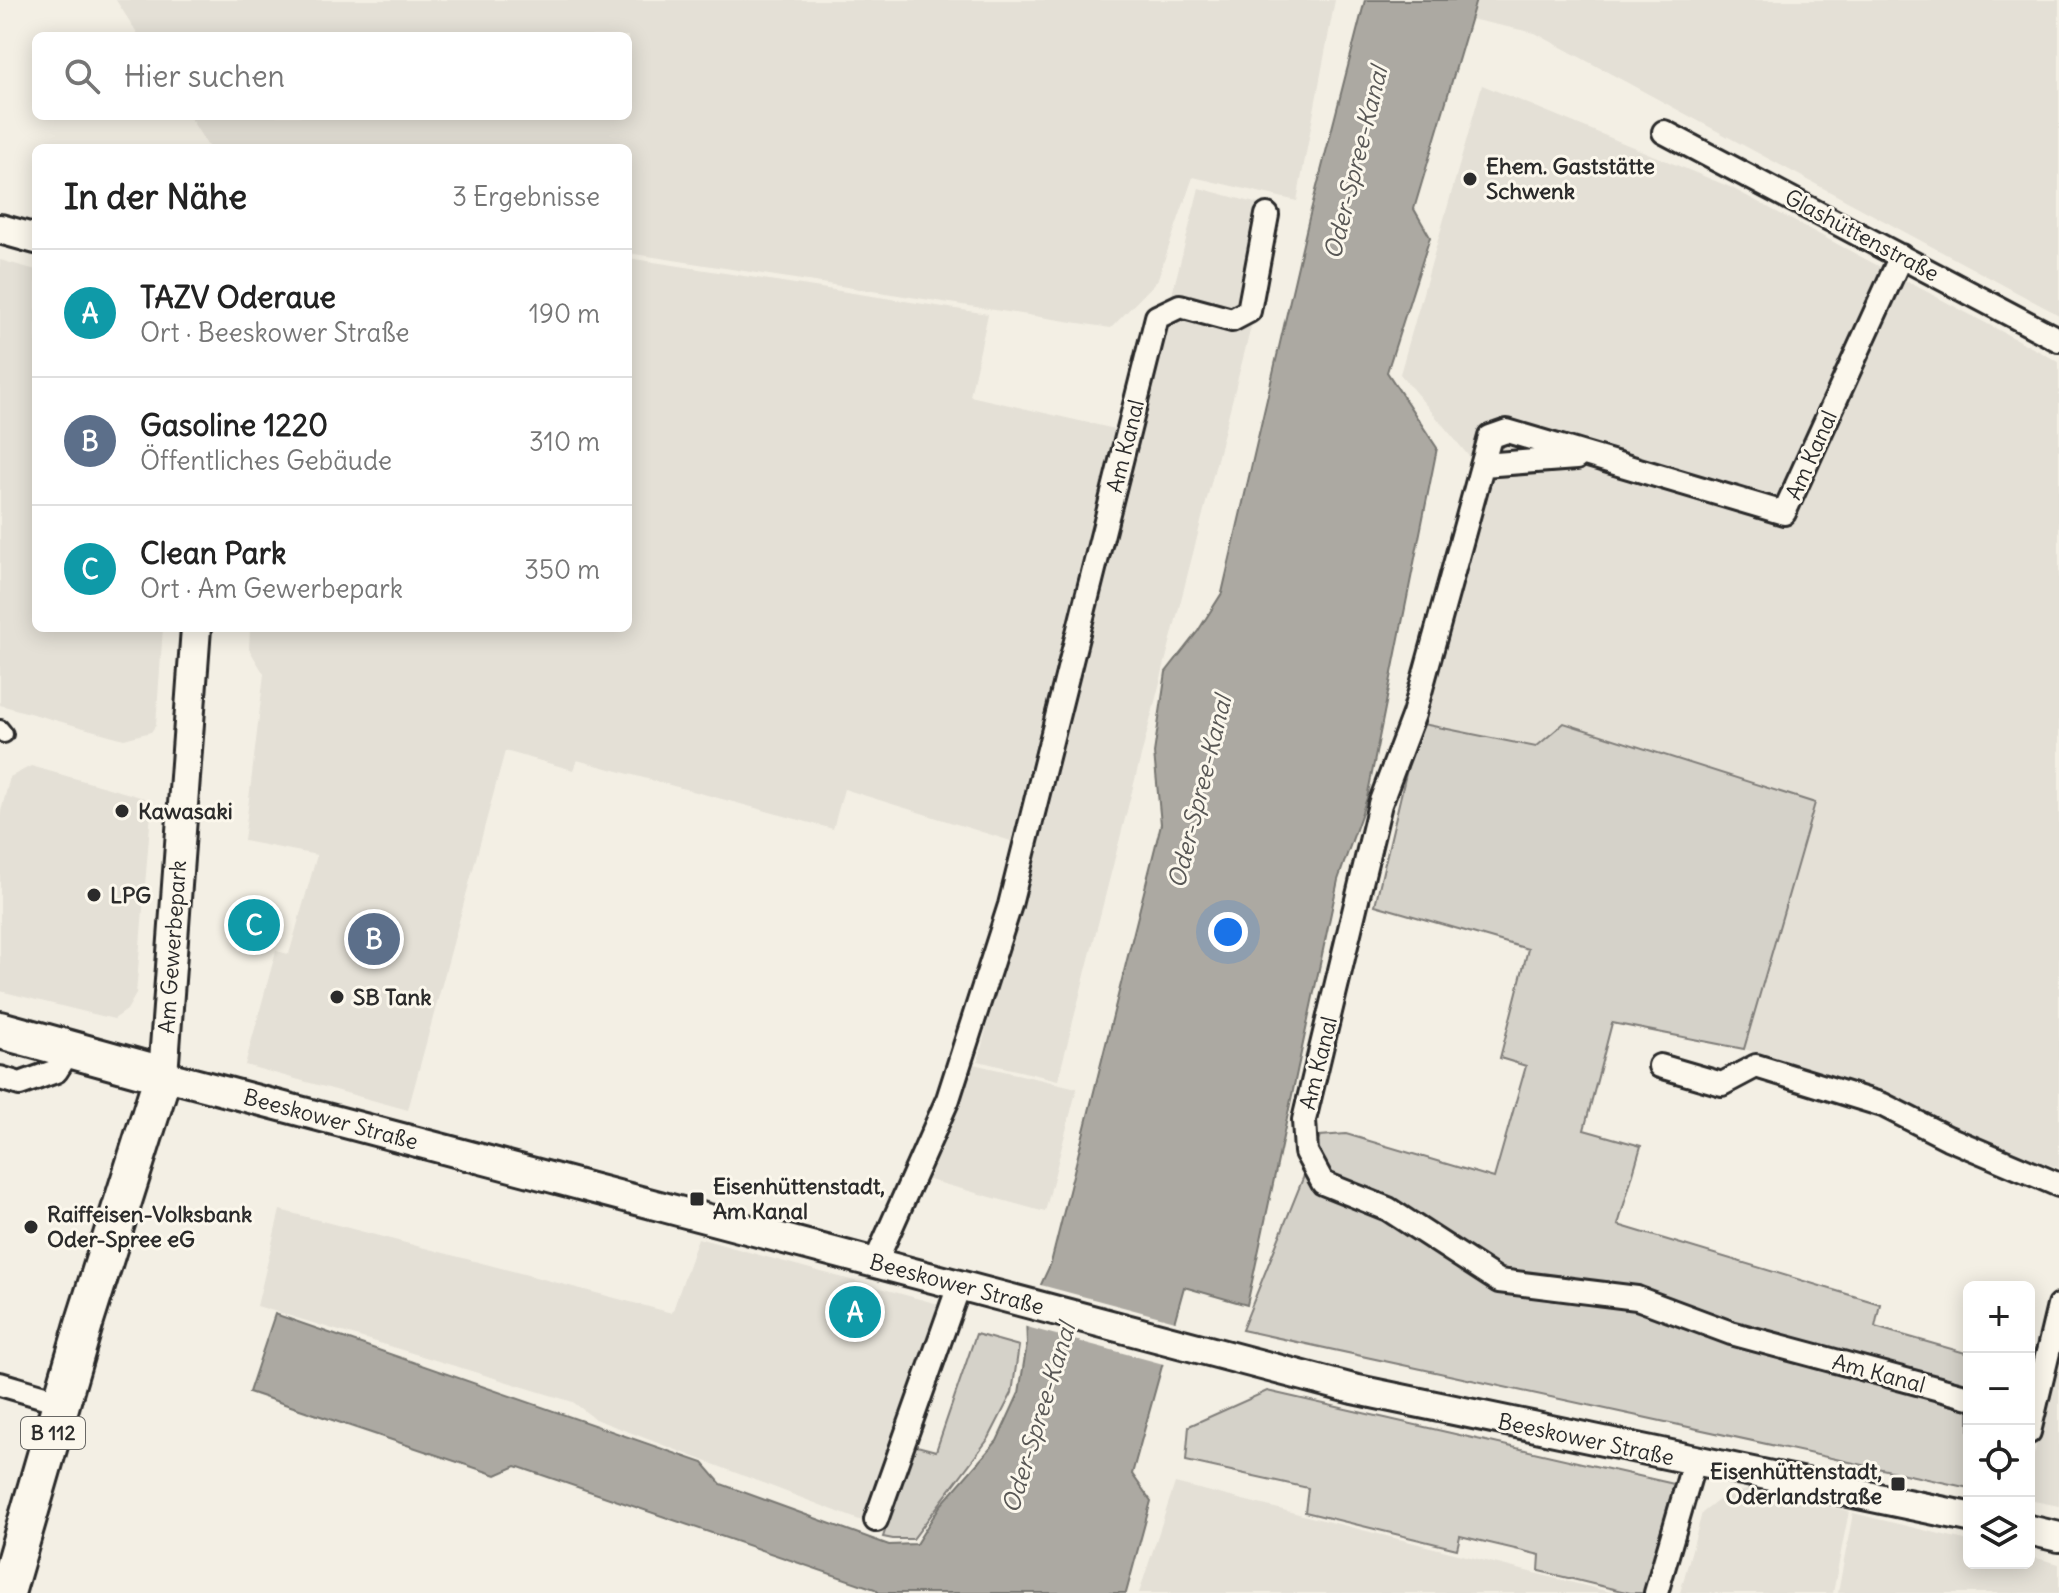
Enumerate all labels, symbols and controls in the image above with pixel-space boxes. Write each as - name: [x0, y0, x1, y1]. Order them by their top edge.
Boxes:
- search box: [32, 32, 632, 120]
- icon: search: [60, 54, 104, 98]
- text: Hier suchen: [124, 57, 285, 95]
- water label: Oder-Spree-Kanal: [1317, 60, 1394, 262]
- place label: Ehem. Gaststätte Schwenk: [1486, 152, 1655, 205]
- marker: Ehem. Gaststätte Schwenk: [1461, 170, 1479, 188]
- text: In der Nähe: [64, 175, 247, 218]
- text: 3 Ergebnisse: [452, 180, 600, 213]
- street label: Glashüttenstraße: [1780, 183, 1944, 287]
- text: TAZV Oderaue: [140, 278, 336, 316]
- text: A: [82, 297, 98, 330]
- text: 190 m: [529, 297, 600, 330]
- text: Ort · Beeskower Straße: [140, 316, 410, 349]
- street label: Am Kanal: [1100, 397, 1150, 495]
- text: Gasoline 1220: [140, 406, 328, 444]
- street label: Am Kanal: [1779, 406, 1843, 504]
- text: B: [81, 425, 99, 458]
- text: 310 m: [529, 425, 600, 458]
- text: Öffentliches Gebäude: [140, 444, 392, 477]
- text: Clean Park: [140, 534, 286, 572]
- text: C: [81, 553, 99, 586]
- text: 350 m: [524, 553, 600, 586]
- text: Ort · Am Gewerbepark: [140, 572, 403, 605]
- water label: Oder-Spree-Kanal: [1161, 689, 1238, 891]
- place label: Kawasaki: [138, 797, 233, 825]
- marker: Kawasaki: [113, 802, 131, 820]
- street label: Am Gewerbepark: [152, 859, 192, 1035]
- place label: LPG: [110, 881, 151, 909]
- marker: LPG: [85, 886, 103, 904]
- pin: C: [228, 895, 280, 955]
- pin: B: [348, 909, 400, 969]
- your location: [1208, 912, 1248, 952]
- place label: SB Tank: [353, 983, 431, 1011]
- marker: SB Tank: [328, 988, 346, 1006]
- street label: Am Kanal: [1293, 1014, 1343, 1112]
- street label: Beeskower Straße: [241, 1082, 421, 1156]
- place label: Eisenhüttenstadt, Am Kanal: [713, 1172, 885, 1225]
- marker: Eisenhüttenstadt, Am Kanal: [688, 1190, 706, 1208]
- place label: Raiffeisen-Volksbank Oder-Spree eG: [47, 1200, 252, 1253]
- marker: Raiffeisen-Volksbank Oder-Spree eG: [22, 1218, 40, 1236]
- street label: Beeskower Straße: [867, 1247, 1047, 1321]
- map controls: [1963, 1281, 2035, 1569]
- button: +: [1963, 1281, 2035, 1353]
- pin: A: [829, 1282, 881, 1342]
- water label: Oder-Spree-Kanal: [995, 1316, 1082, 1516]
- street label: Am Kanal: [1830, 1347, 1928, 1399]
- button: −: [1963, 1353, 2035, 1425]
- street label: Beeskower Straße: [1495, 1407, 1677, 1471]
- road number: B 112: [21, 1417, 85, 1449]
- button: locate: [1963, 1425, 2035, 1497]
- place label: Eisenhüttenstadt, Oderlandstraße: [1710, 1457, 1882, 1510]
- marker: Eisenhüttenstadt, Oderlandstraße: [1889, 1475, 1907, 1493]
- button: layers: [1963, 1497, 2035, 1569]

